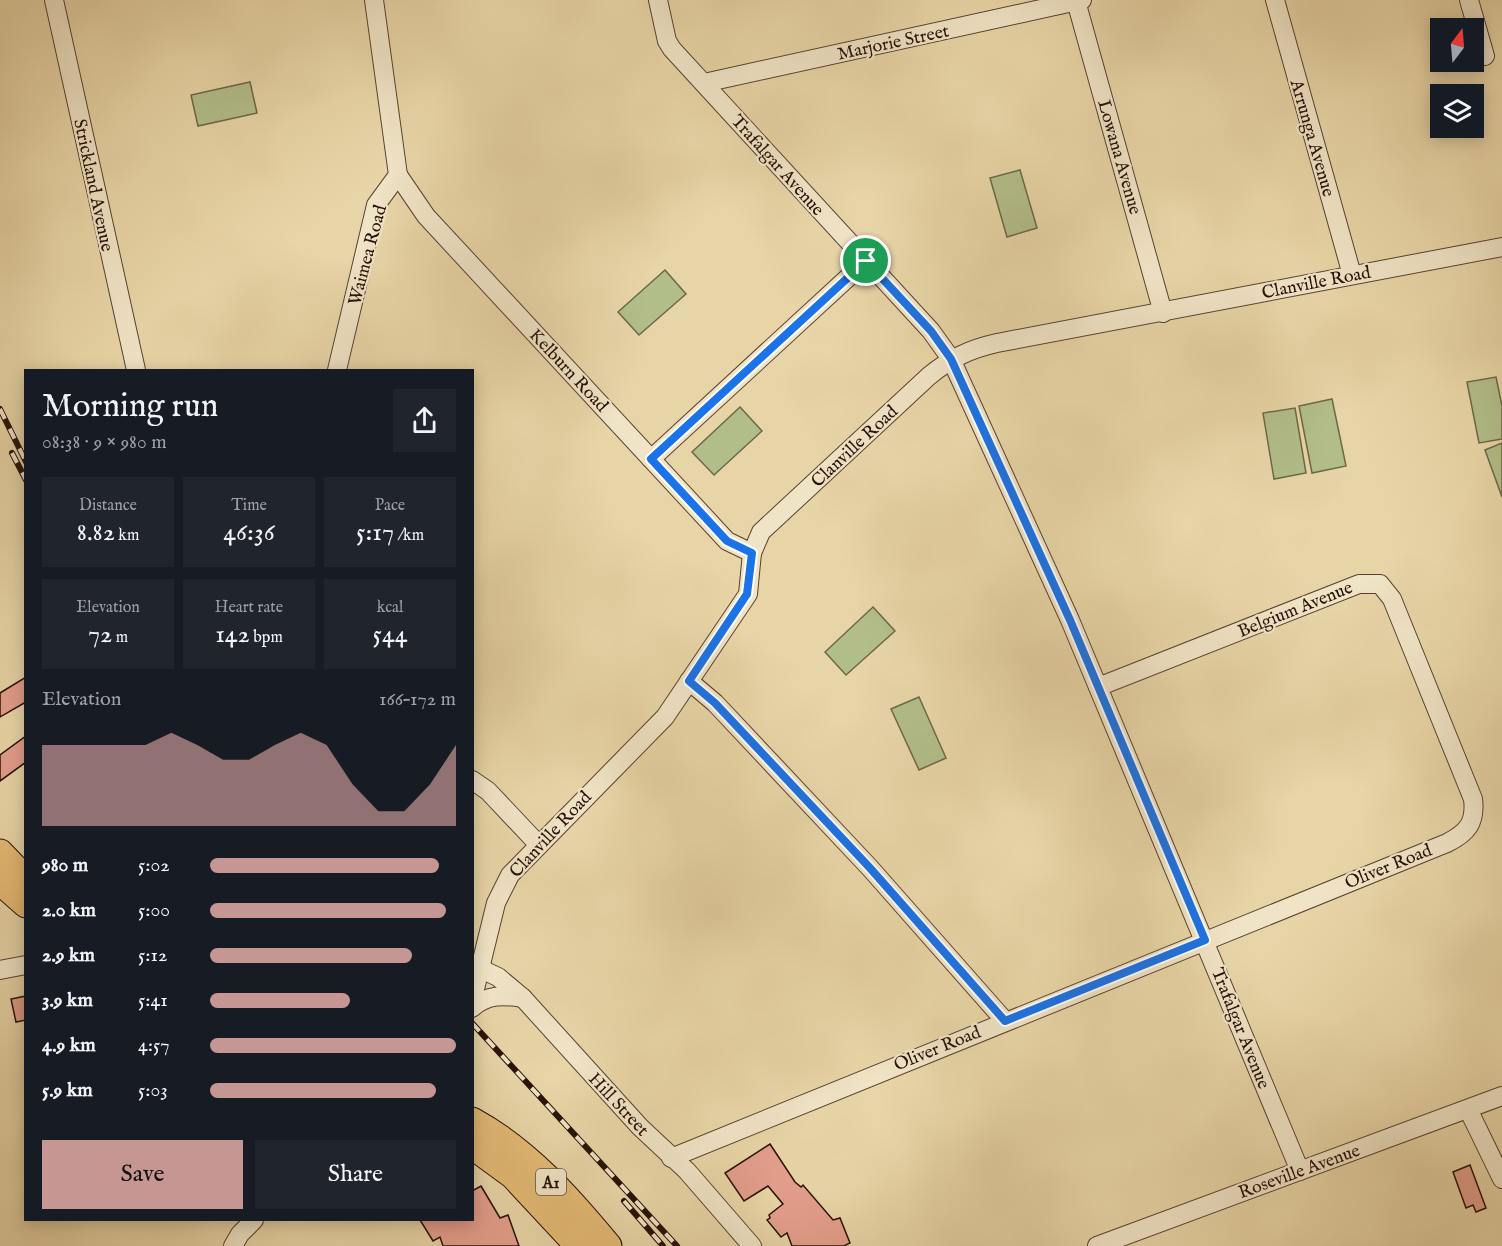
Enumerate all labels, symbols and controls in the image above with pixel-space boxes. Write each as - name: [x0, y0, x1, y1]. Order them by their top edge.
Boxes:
- north arrow: [1430, 18, 1484, 72]
- map controls: [1430, 18, 1484, 138]
- street label: Marjorie Street: [835, 20, 951, 67]
- street label: Arrunga Avenue: [1284, 76, 1339, 200]
- button: layers: [1430, 84, 1484, 138]
- street label: Lowana Avenue: [1091, 97, 1146, 217]
- street label: Trafalgar Avenue: [725, 111, 828, 221]
- street label: Strickland Avenue: [67, 117, 118, 254]
- street label: Waimea Road: [344, 202, 393, 308]
- pin: [840, 235, 891, 286]
- icon: arrive: [849, 244, 882, 277]
- street label: Clanville Road: [1260, 262, 1373, 305]
- street label: Kelburn Road: [523, 324, 613, 418]
- text: Morning run: [42, 386, 218, 428]
- button: share: [393, 389, 456, 452]
- street label: Clanville Road: [807, 401, 904, 493]
- text: 08:38 · 9 × 980 m: [42, 430, 167, 455]
- text: Distance: [79, 496, 137, 516]
- text: Time: [231, 496, 267, 516]
- text: Pace: [375, 496, 405, 516]
- text: 8.82: [77, 516, 115, 549]
- text: 46:36: [223, 516, 275, 549]
- text: 5:17: [356, 516, 394, 549]
- text: km: [115, 526, 139, 546]
- text: /km: [394, 526, 424, 546]
- street label: Belgium Avenue: [1235, 577, 1356, 644]
- text: Elevation: [76, 598, 140, 618]
- text: Heart rate: [215, 598, 283, 618]
- text: kcal: [377, 598, 403, 618]
- text: 72: [88, 618, 112, 651]
- text: 142: [215, 618, 250, 651]
- text: 544: [373, 618, 407, 651]
- text: m: [112, 628, 128, 648]
- text: bpm: [250, 628, 283, 648]
- text: Elevation: [42, 687, 121, 712]
- text: 166–172 m: [379, 687, 456, 712]
- street label: Clanville Road: [505, 787, 597, 883]
- street label: Oliver Road: [1342, 839, 1436, 895]
- text: 980 m: [42, 853, 88, 878]
- text: 5:02: [138, 853, 170, 878]
- text: 2.0 km: [42, 898, 96, 923]
- text: 5:00: [138, 898, 170, 923]
- text: 2.9 km: [42, 943, 95, 968]
- text: 5:12: [138, 943, 167, 968]
- street label: Trafalgar Avenue: [1205, 965, 1274, 1092]
- text: 3.9 km: [42, 988, 93, 1013]
- text: 5:41: [138, 988, 168, 1013]
- street label: Oliver Road: [891, 1021, 985, 1077]
- text: 4.9 km: [42, 1033, 96, 1058]
- text: 4:57: [138, 1033, 170, 1058]
- street label: Hill Street: [583, 1068, 653, 1142]
- text: 5.9 km: [42, 1078, 93, 1103]
- text: 5:03: [138, 1078, 168, 1103]
- button: Save: [42, 1140, 243, 1209]
- button: Share: [255, 1140, 456, 1209]
- street label: Roseville Avenue: [1236, 1140, 1363, 1205]
- road number: A1: [536, 1169, 566, 1195]

